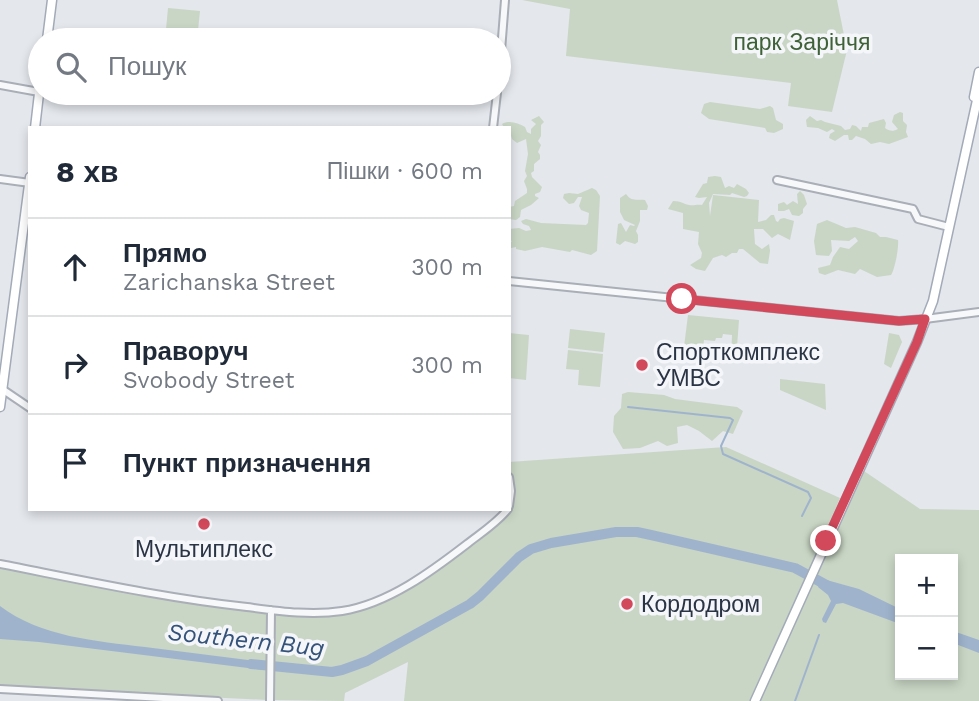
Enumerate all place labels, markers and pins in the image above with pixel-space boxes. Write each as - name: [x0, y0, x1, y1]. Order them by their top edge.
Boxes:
- place label: Спорткомплекс УМВС: [656, 339, 820, 392]
- marker: Спорткомплекс УМВС: [634, 357, 650, 373]
- marker: Мультиплекс: [196, 516, 212, 532]
- place label: Мультиплекс: [135, 536, 273, 563]
- place label: Кордодром: [641, 591, 760, 618]
- marker: Кордодром: [619, 596, 635, 612]

